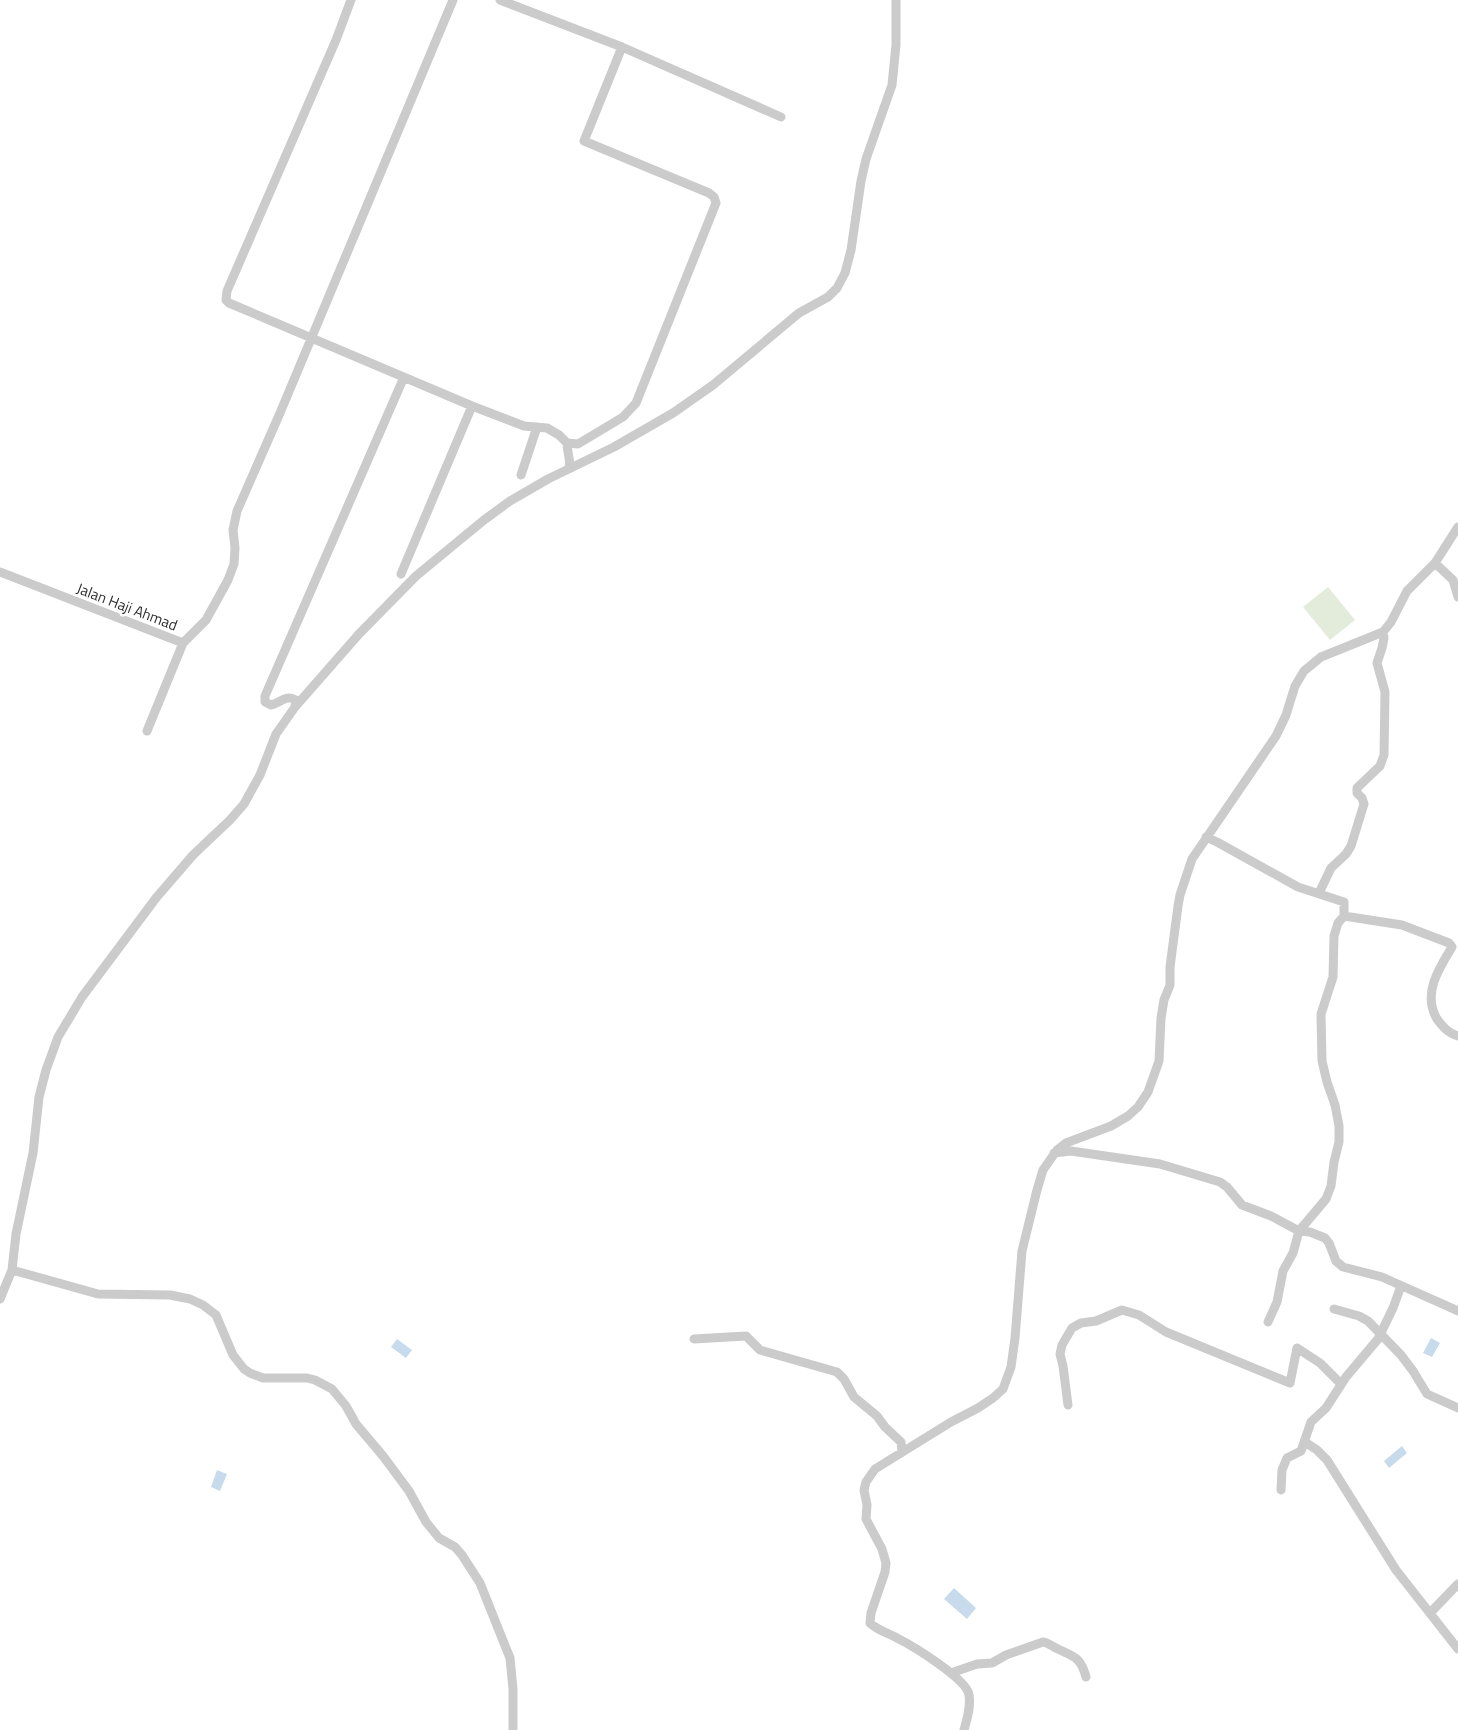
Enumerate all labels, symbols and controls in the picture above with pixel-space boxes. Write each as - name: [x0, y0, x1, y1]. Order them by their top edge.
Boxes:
- street label: Jalan Haji Ahmad: [73, 577, 181, 636]

